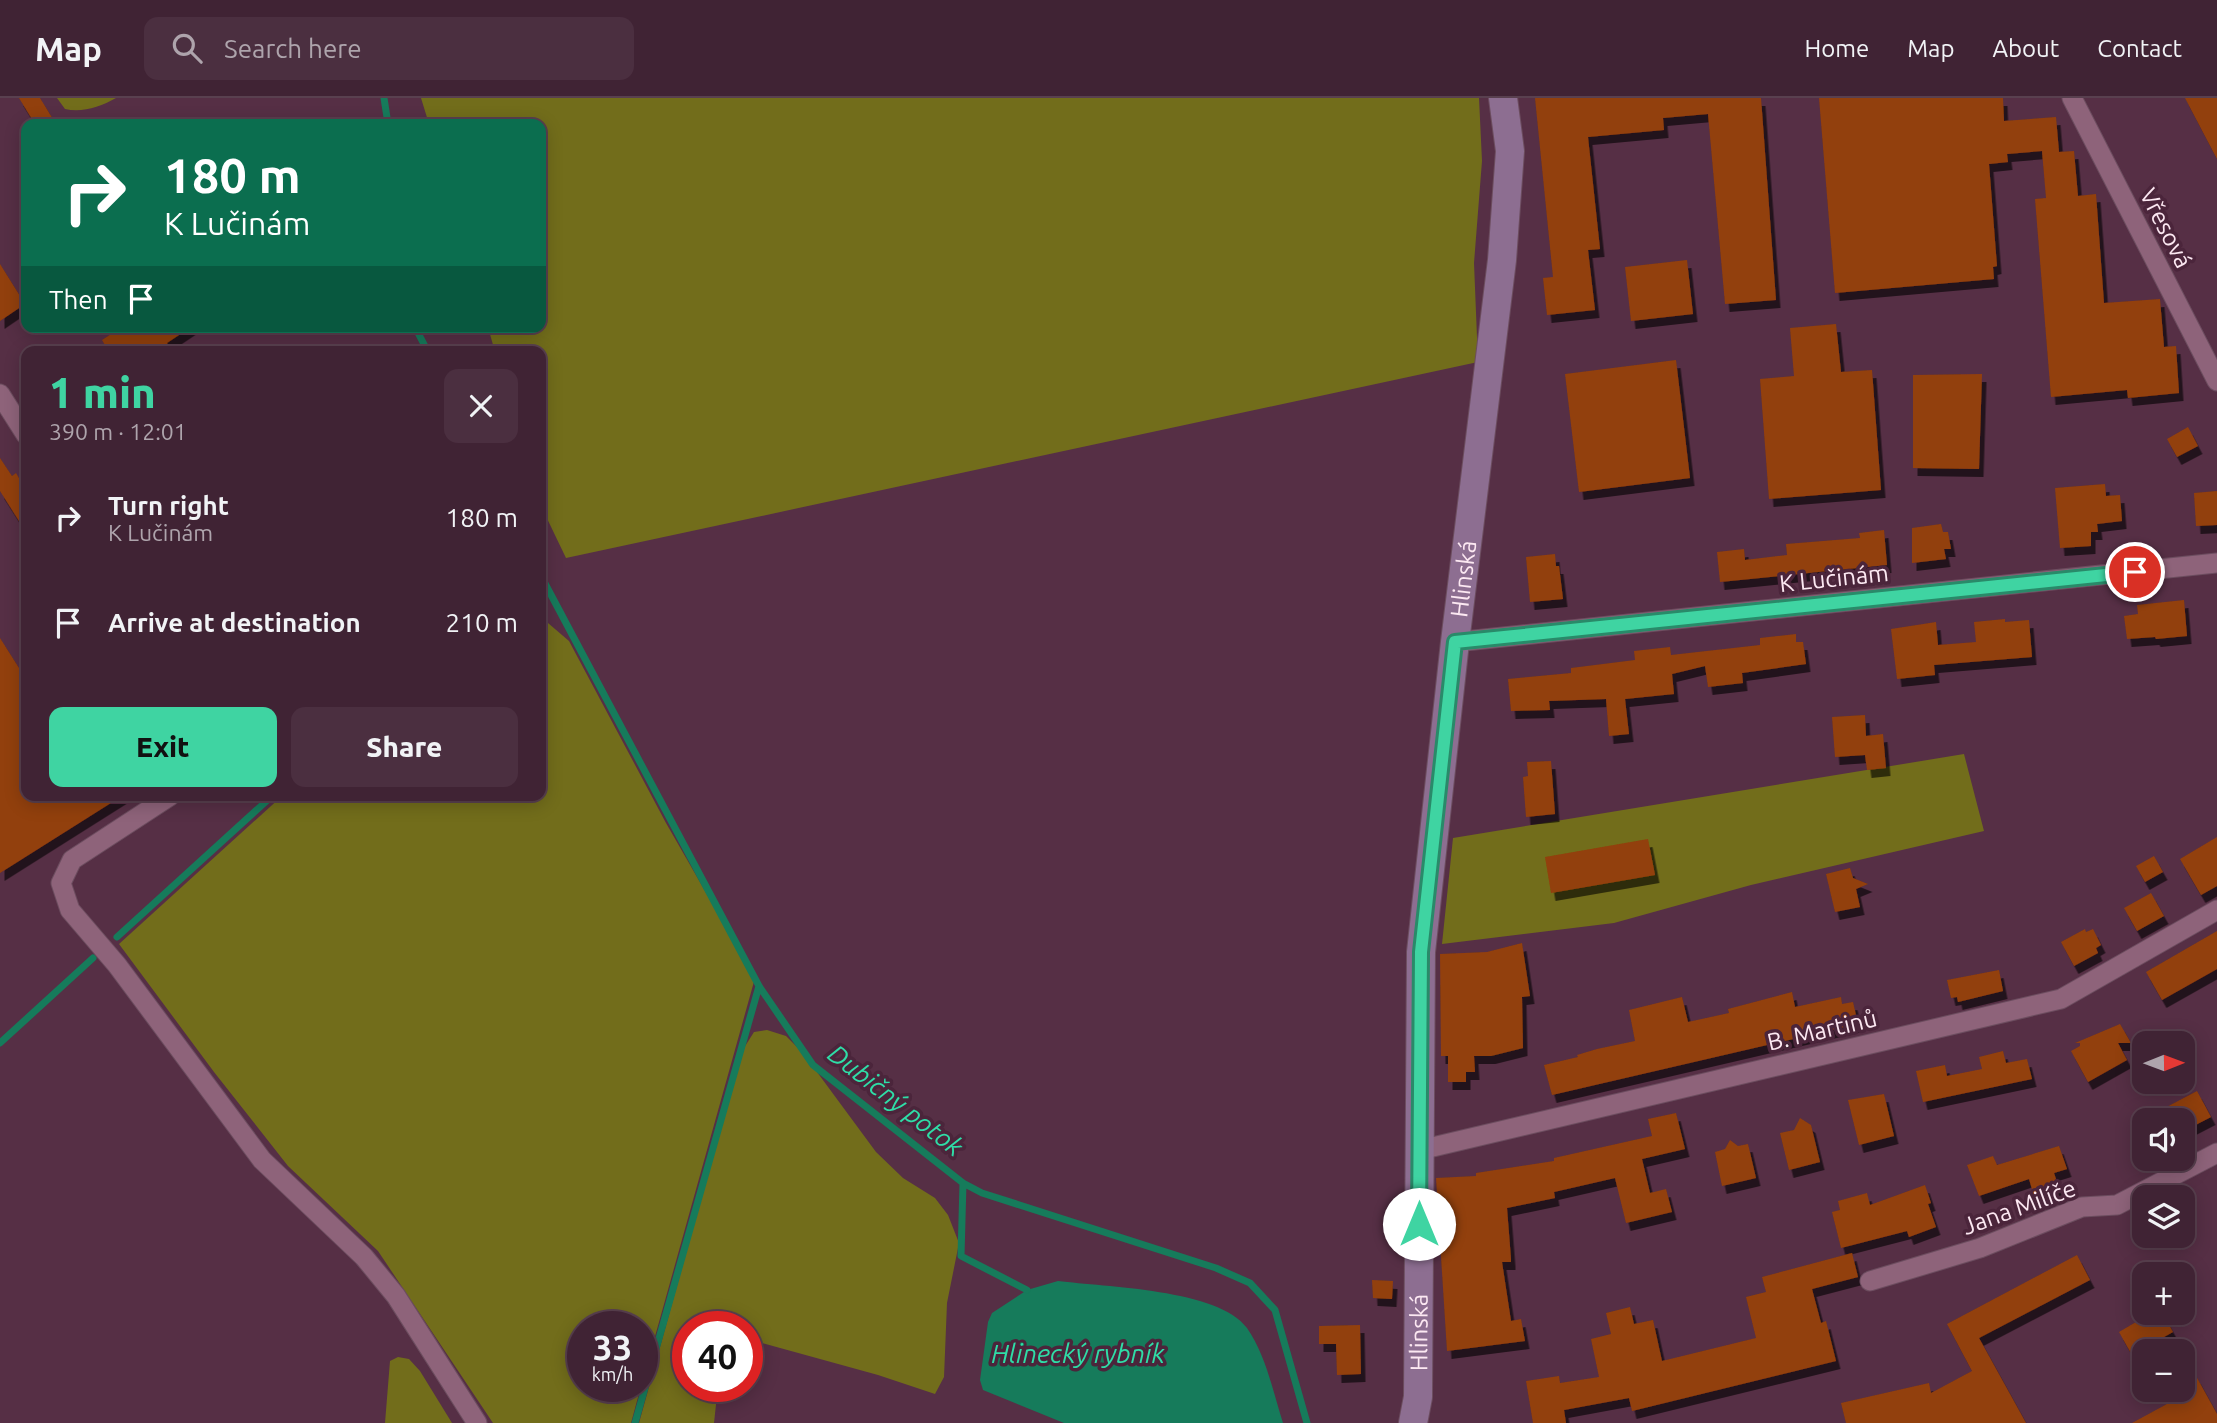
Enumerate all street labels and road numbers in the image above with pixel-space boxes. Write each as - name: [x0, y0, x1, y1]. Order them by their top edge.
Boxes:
- street label: Vřesová: [2135, 184, 2197, 272]
- street label: Hlinská: [1445, 539, 1481, 619]
- street label: K Lučinám: [1778, 559, 1890, 597]
- street label: B. Martinů: [1765, 1004, 1879, 1056]
- street label: Jana Milíče: [1959, 1174, 2079, 1240]
- street label: Hlinská: [1405, 1294, 1432, 1371]

